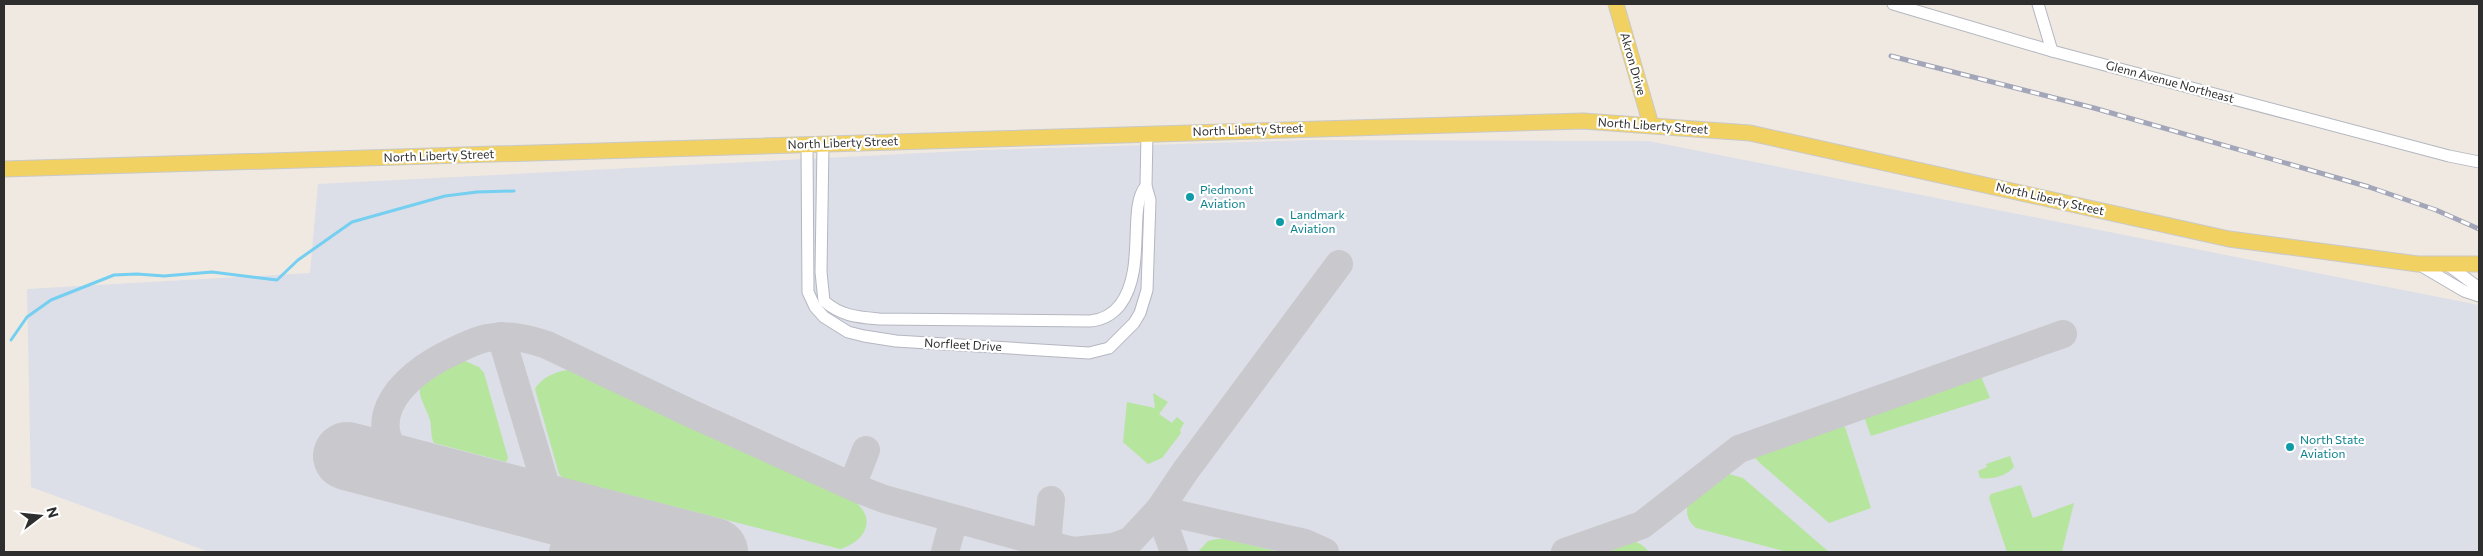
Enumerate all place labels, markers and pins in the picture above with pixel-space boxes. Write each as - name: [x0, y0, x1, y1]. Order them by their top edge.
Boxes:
- place label: Piedmont Aviation: [1200, 182, 1253, 210]
- marker: Piedmont Aviation: [1184, 191, 1196, 203]
- place label: Landmark Aviation: [1290, 207, 1345, 235]
- marker: Landmark Aviation: [1274, 216, 1286, 228]
- place label: North State Aviation: [2300, 432, 2364, 460]
- marker: North State Aviation: [2284, 441, 2296, 453]

